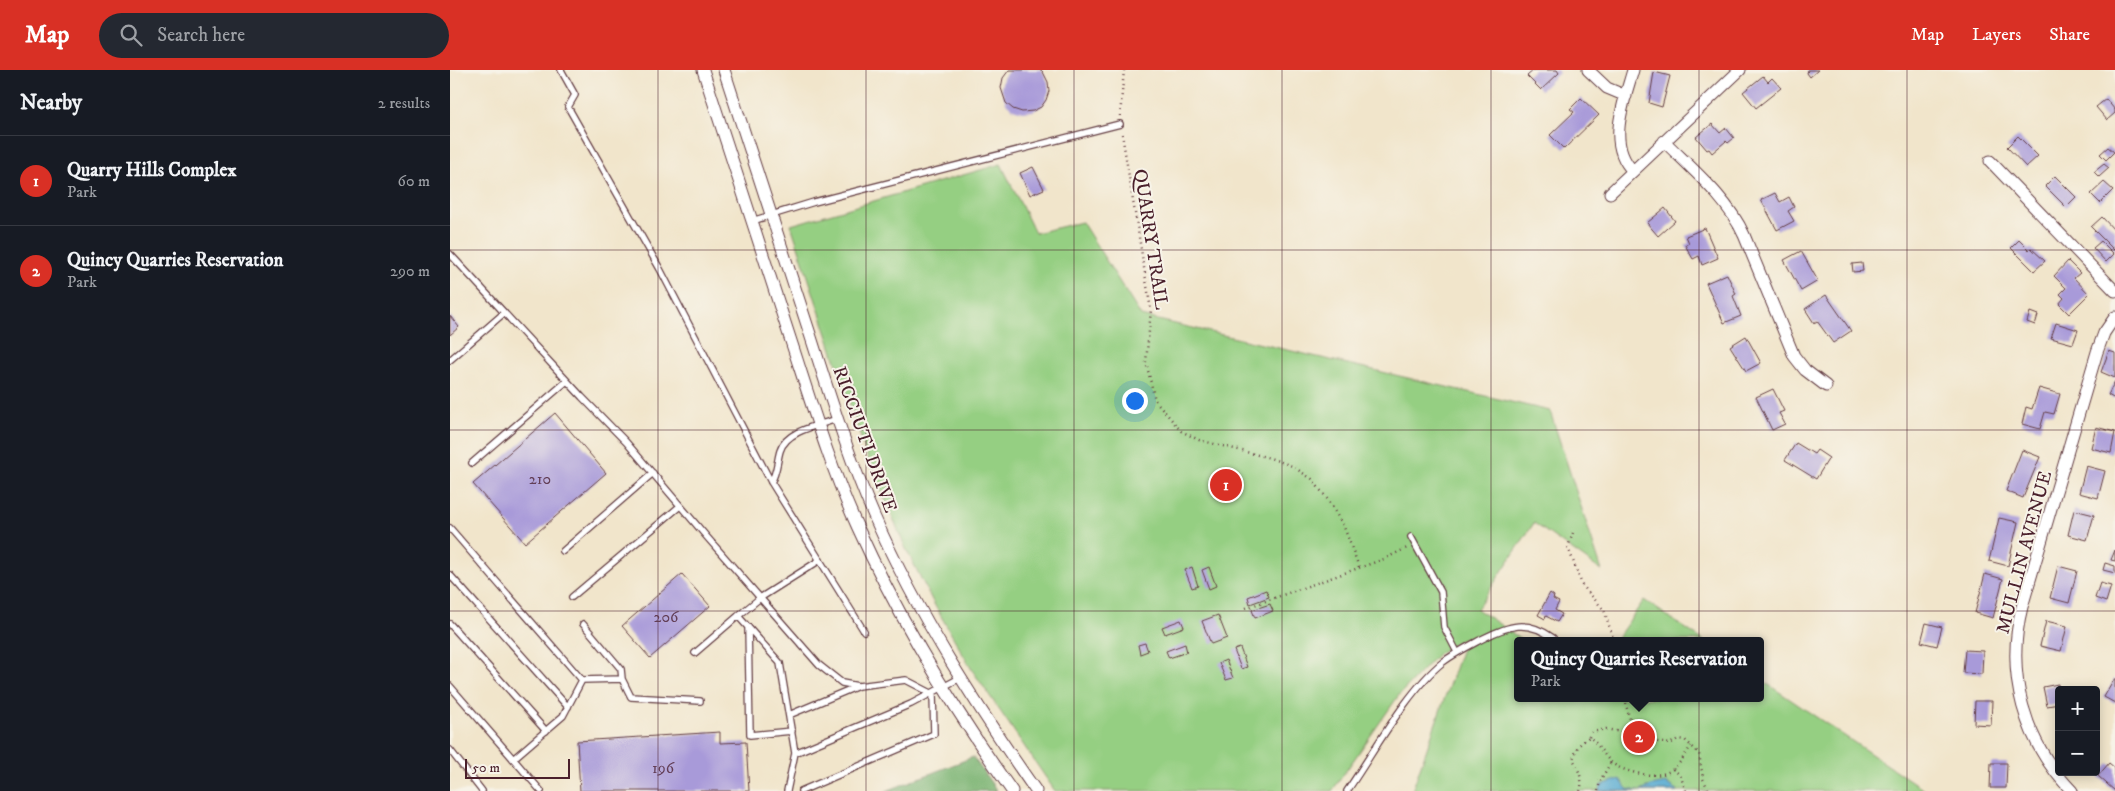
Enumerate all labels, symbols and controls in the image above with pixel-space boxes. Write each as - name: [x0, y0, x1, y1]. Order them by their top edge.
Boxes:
- search box: [99, 13, 449, 58]
- text: Map: [25, 20, 69, 50]
- icon: search: [117, 21, 145, 49]
- text: Search here: [157, 24, 245, 47]
- text: Map: [1911, 24, 1944, 46]
- text: Layers: [1972, 24, 2021, 46]
- text: Share: [2049, 24, 2090, 46]
- text: Nearby: [20, 90, 82, 116]
- text: 2 results: [378, 93, 430, 113]
- text: Quarry Hills Complex: [67, 159, 237, 182]
- street label: QUARRY TRAIL: [1128, 167, 1173, 312]
- text: 1: [33, 171, 39, 191]
- text: 60 m: [398, 171, 430, 191]
- text: Park: [67, 182, 97, 202]
- text: Quincy Quarries Reservation: [67, 249, 284, 272]
- text: 2: [32, 261, 40, 281]
- text: 290 m: [390, 261, 430, 281]
- text: Park: [67, 272, 97, 292]
- street label: RICCIUTI DRIVE: [827, 363, 902, 516]
- your location: [1122, 388, 1148, 414]
- pin: 1: [1210, 466, 1242, 504]
- street label: MULLIN AVENUE: [1992, 468, 2057, 636]
- house number: 210: [529, 469, 551, 489]
- house number: 206: [654, 607, 679, 627]
- popup: [1514, 637, 1764, 702]
- text: Quincy Quarries Reservation: [1531, 648, 1747, 671]
- text: Park: [1531, 671, 1561, 691]
- map controls: [2055, 686, 2100, 776]
- button: +: [2055, 686, 2100, 731]
- pin: 2: [1623, 718, 1655, 756]
- button: −: [2055, 731, 2100, 776]
- scale bar: [465, 756, 570, 779]
- house number: 196: [652, 758, 675, 778]
- text: 50 m: [472, 759, 500, 777]

